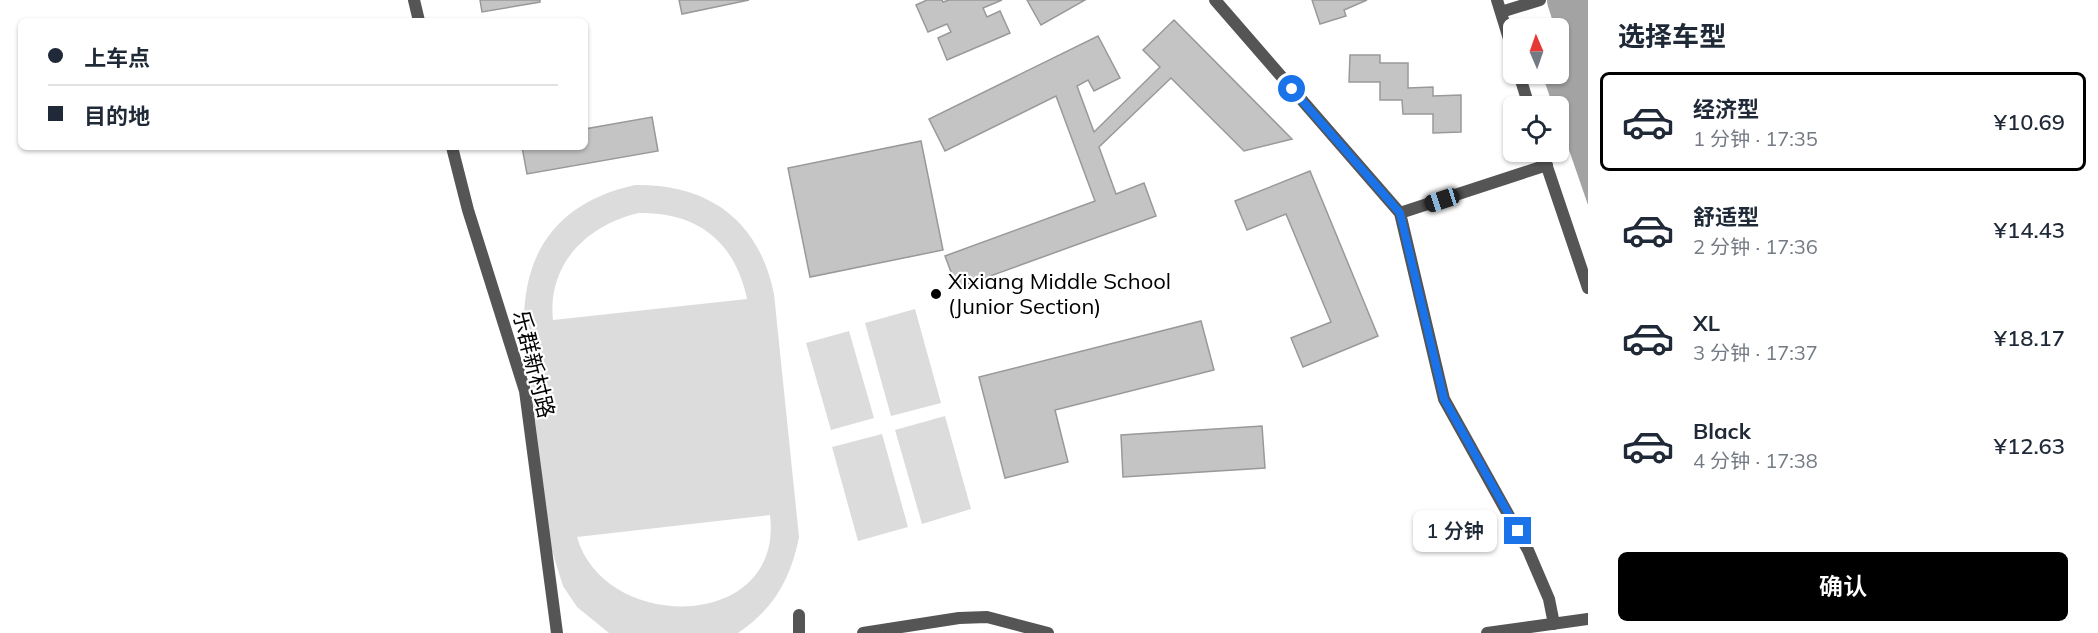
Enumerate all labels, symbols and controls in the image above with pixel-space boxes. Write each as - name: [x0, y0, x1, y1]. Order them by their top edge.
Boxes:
- north arrow: [1503, 18, 1569, 84]
- map controls: [1503, 18, 1569, 162]
- text: 选择车型: [1618, 19, 1726, 53]
- text: 上车点: [84, 44, 150, 72]
- route start: [1278, 75, 1305, 102]
- icon: car: [1621, 95, 1675, 149]
- text: 经济型: [1693, 95, 1759, 123]
- button: locate: [1503, 96, 1569, 162]
- text: 目的地: [84, 102, 150, 130]
- text: ¥10.69: [1994, 108, 2065, 136]
- text: 1 分钟 · 17:35: [1693, 126, 1818, 151]
- car: [1422, 186, 1462, 214]
- icon: car: [1621, 203, 1675, 257]
- text: 舒适型: [1693, 203, 1759, 231]
- text: ¥14.43: [1994, 216, 2065, 244]
- text: 2 分钟 · 17:36: [1693, 234, 1818, 259]
- place label: Xixiang Middle School (Junior Section): [948, 267, 1171, 320]
- marker: Xixiang Middle School (Junior Section): [929, 287, 943, 301]
- street label: 乐群新村路: [507, 307, 561, 421]
- text: XL: [1693, 309, 1720, 337]
- icon: car: [1621, 311, 1675, 365]
- text: ¥18.17: [1994, 324, 2065, 352]
- text: 3 分钟 · 17:37: [1693, 340, 1818, 365]
- text: Black: [1693, 417, 1751, 445]
- icon: car: [1621, 419, 1675, 473]
- text: ¥12.63: [1994, 432, 2065, 460]
- text: 4 分钟 · 17:38: [1693, 448, 1818, 473]
- callout: 1 分钟: [1413, 510, 1497, 552]
- route end: [1504, 517, 1531, 544]
- text: 1 分钟: [1426, 518, 1484, 543]
- button: 确认: [1618, 552, 2068, 621]

